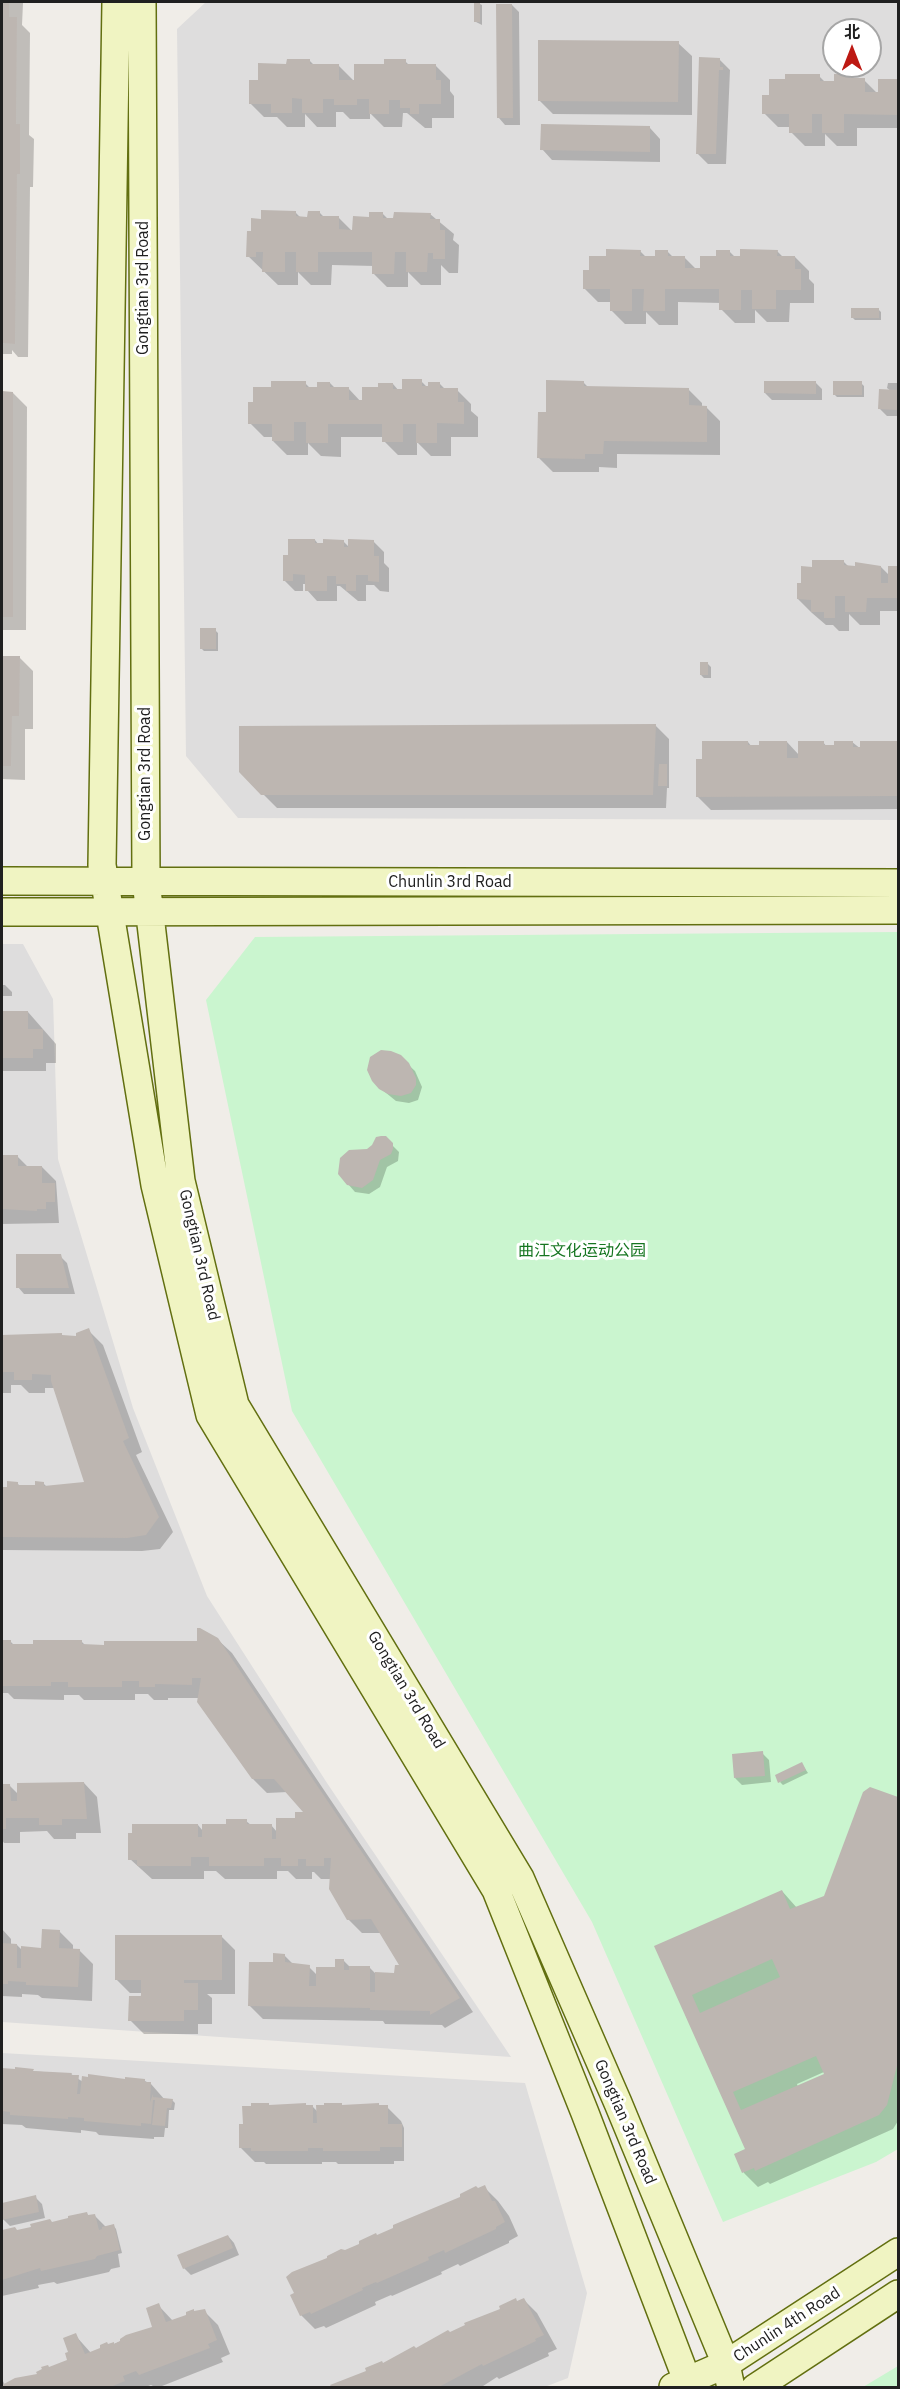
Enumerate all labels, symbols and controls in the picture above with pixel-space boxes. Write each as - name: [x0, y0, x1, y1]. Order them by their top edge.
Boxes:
- north arrow: [822, 18, 882, 78]
- text: 北: [844, 22, 860, 42]
- street label: Gongtian 3rd Road: [133, 221, 153, 355]
- street label: Gongtian 3rd Road: [135, 707, 155, 841]
- street label: Chunlin 3rd Road: [388, 872, 512, 892]
- street label: Gongtian 3rd Road: [175, 1188, 223, 1322]
- park label: 曲江文化运动公园: [518, 1241, 646, 1261]
- street label: Gongtian 3rd Road: [363, 1628, 449, 1752]
- street label: Gongtian 3rd Road: [590, 2057, 660, 2187]
- street label: Chunlin 4th Road: [730, 2283, 844, 2367]

